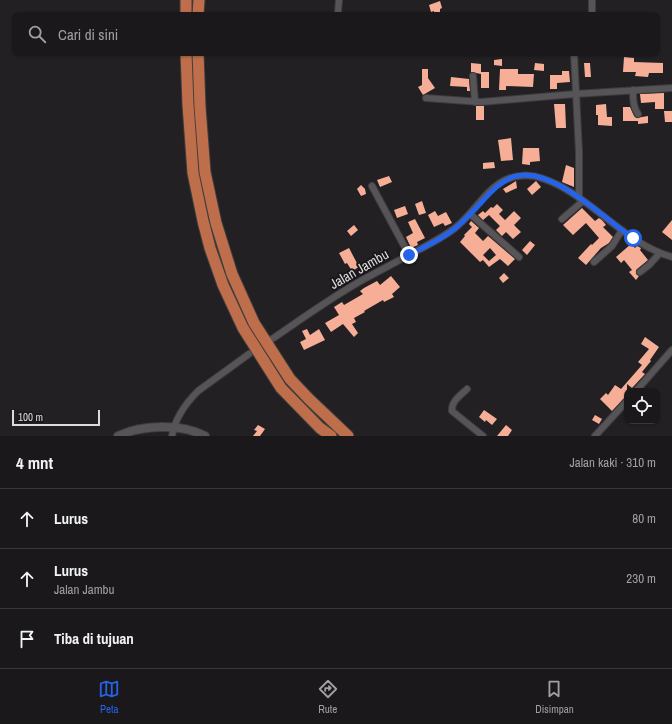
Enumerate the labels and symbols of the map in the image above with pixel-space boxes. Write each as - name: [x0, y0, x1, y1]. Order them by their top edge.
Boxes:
- route start: [624, 229, 642, 247]
- street label: Jalan Jambu: [326, 245, 392, 293]
- route end: [400, 246, 418, 264]
- scale bar: [12, 408, 100, 427]

